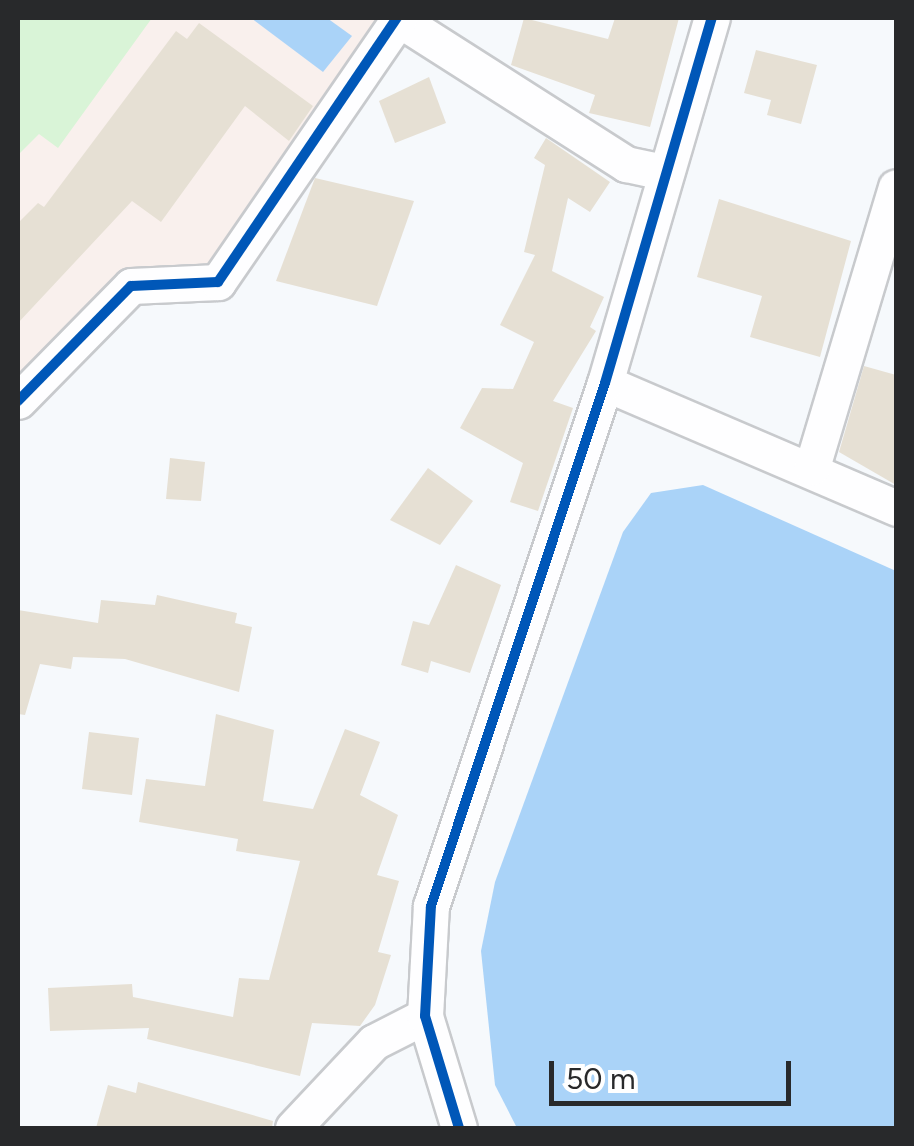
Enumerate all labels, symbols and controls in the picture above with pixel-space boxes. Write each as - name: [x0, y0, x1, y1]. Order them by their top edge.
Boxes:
- scale bar: [554, 1041, 796, 1103]
- text: 50 m: [566, 1060, 635, 1097]

